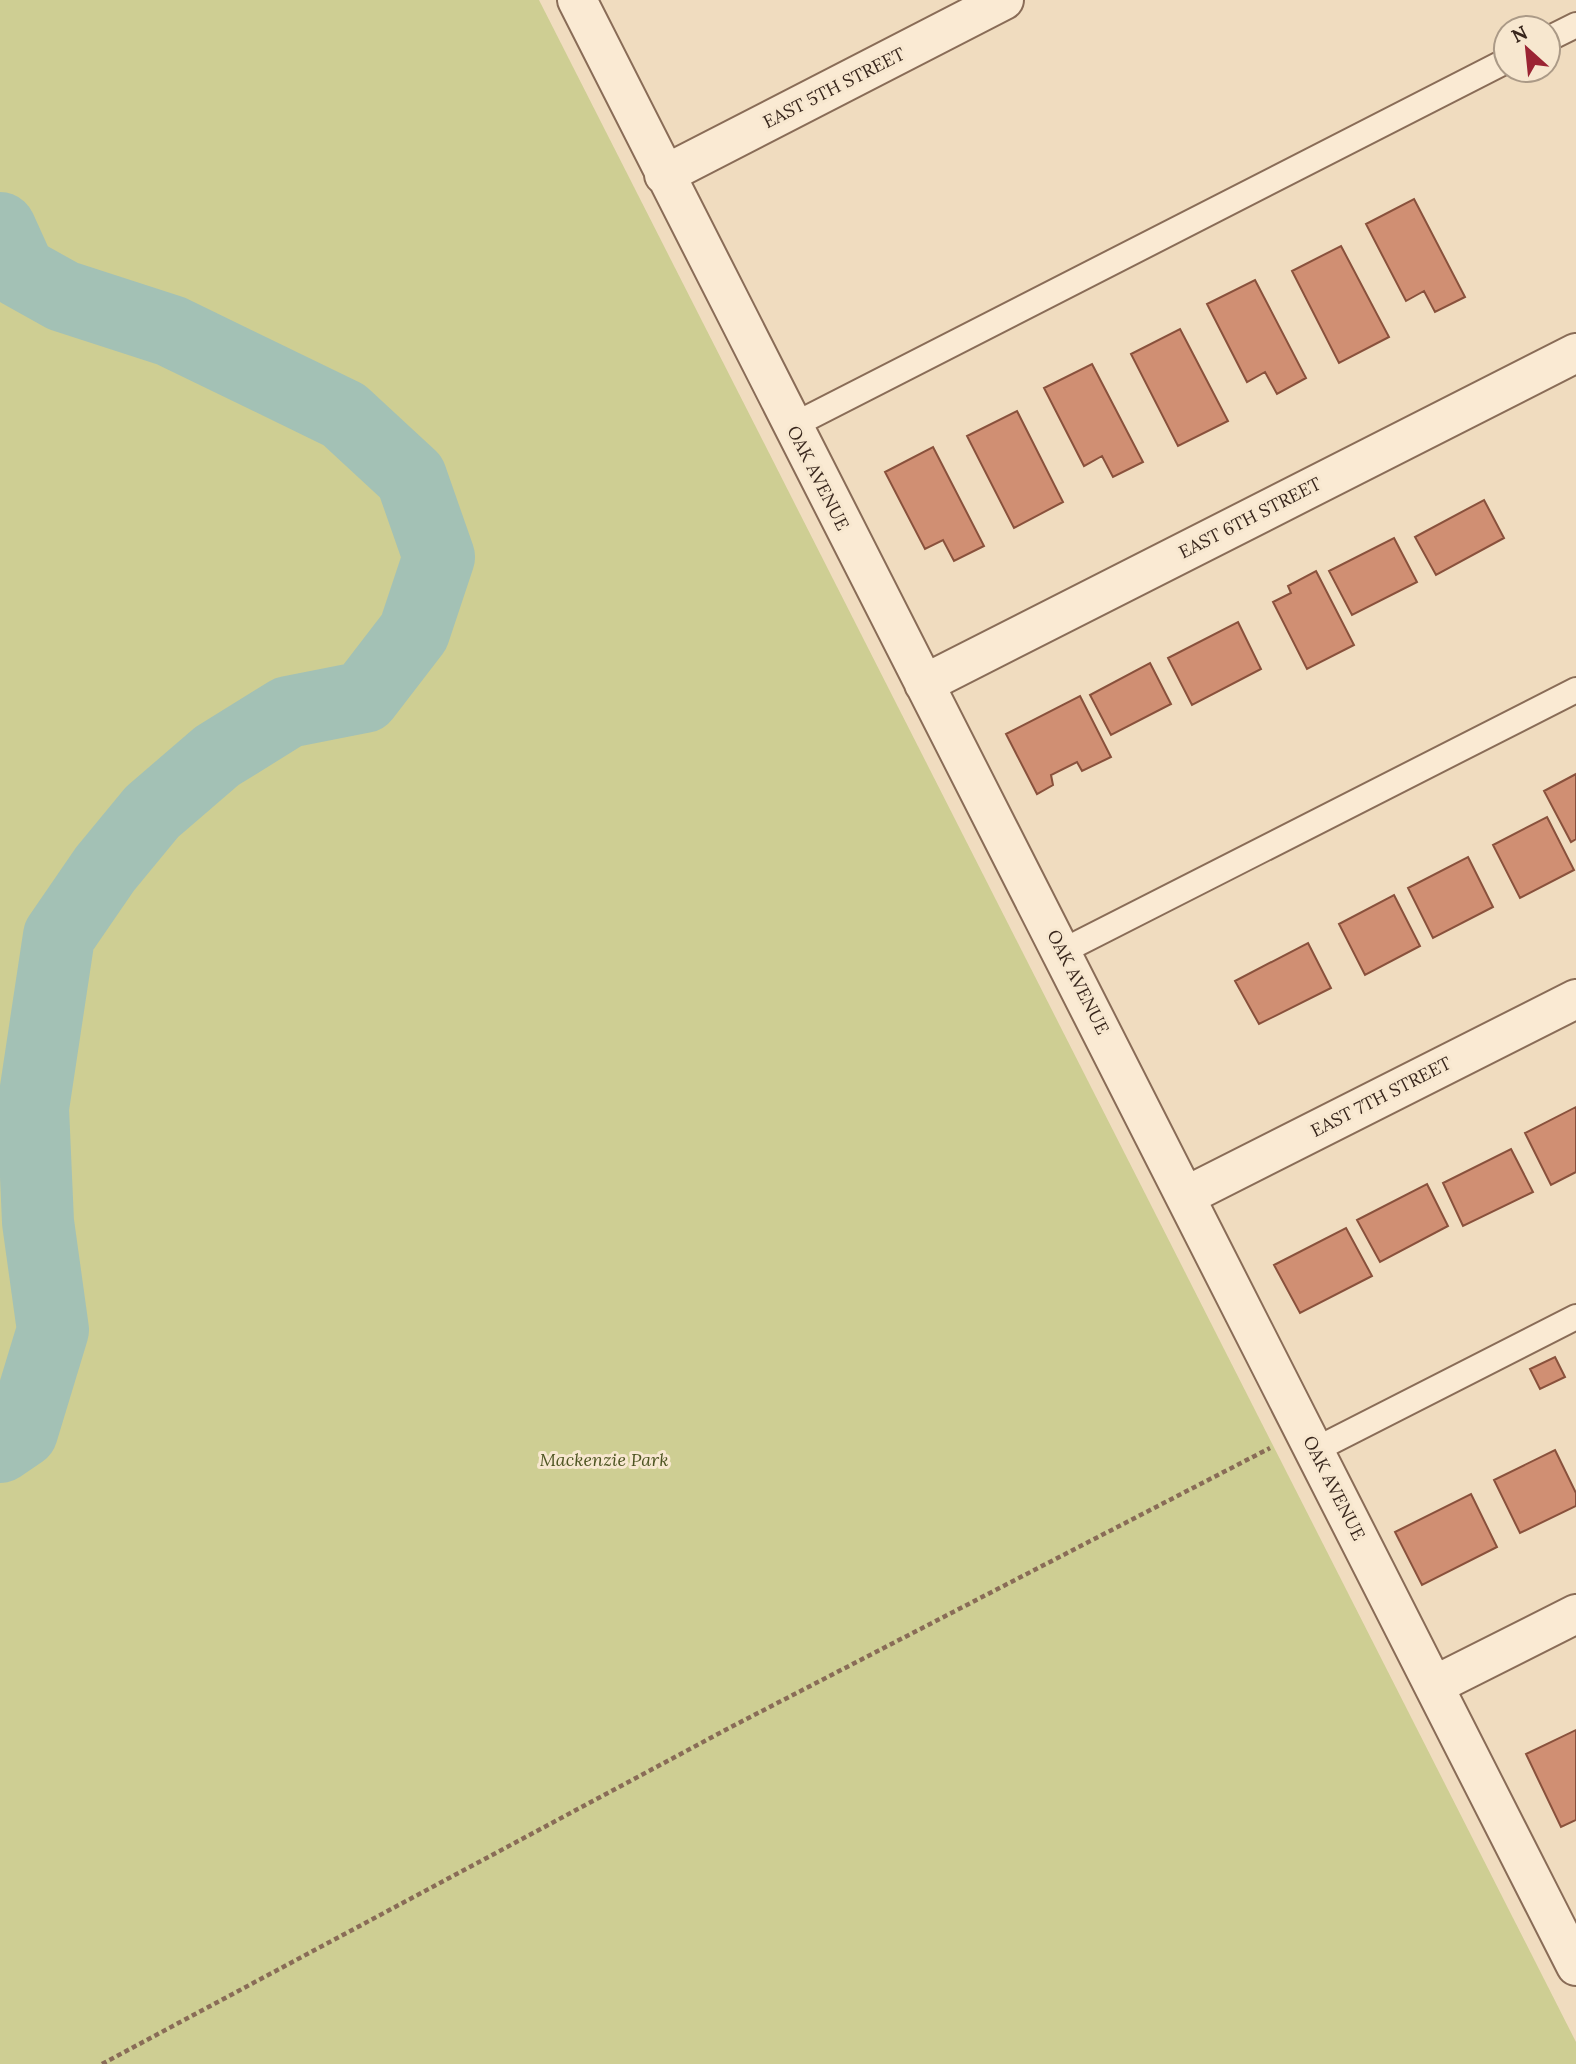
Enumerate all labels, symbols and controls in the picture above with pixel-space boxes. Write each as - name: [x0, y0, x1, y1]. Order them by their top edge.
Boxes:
- north arrow: [1492, 14, 1562, 84]
- text: N: [1507, 20, 1532, 48]
- street label: EAST 5TH STREET: [759, 42, 909, 133]
- street label: OAK AVENUE: [782, 422, 855, 534]
- street label: EAST 6TH STREET: [1175, 472, 1325, 563]
- street label: OAK AVENUE: [1042, 926, 1115, 1038]
- street label: EAST 7TH STREET: [1307, 1051, 1455, 1142]
- street label: OAK AVENUE: [1298, 1432, 1371, 1544]
- park label: Mackenzie Park: [539, 1448, 669, 1471]

